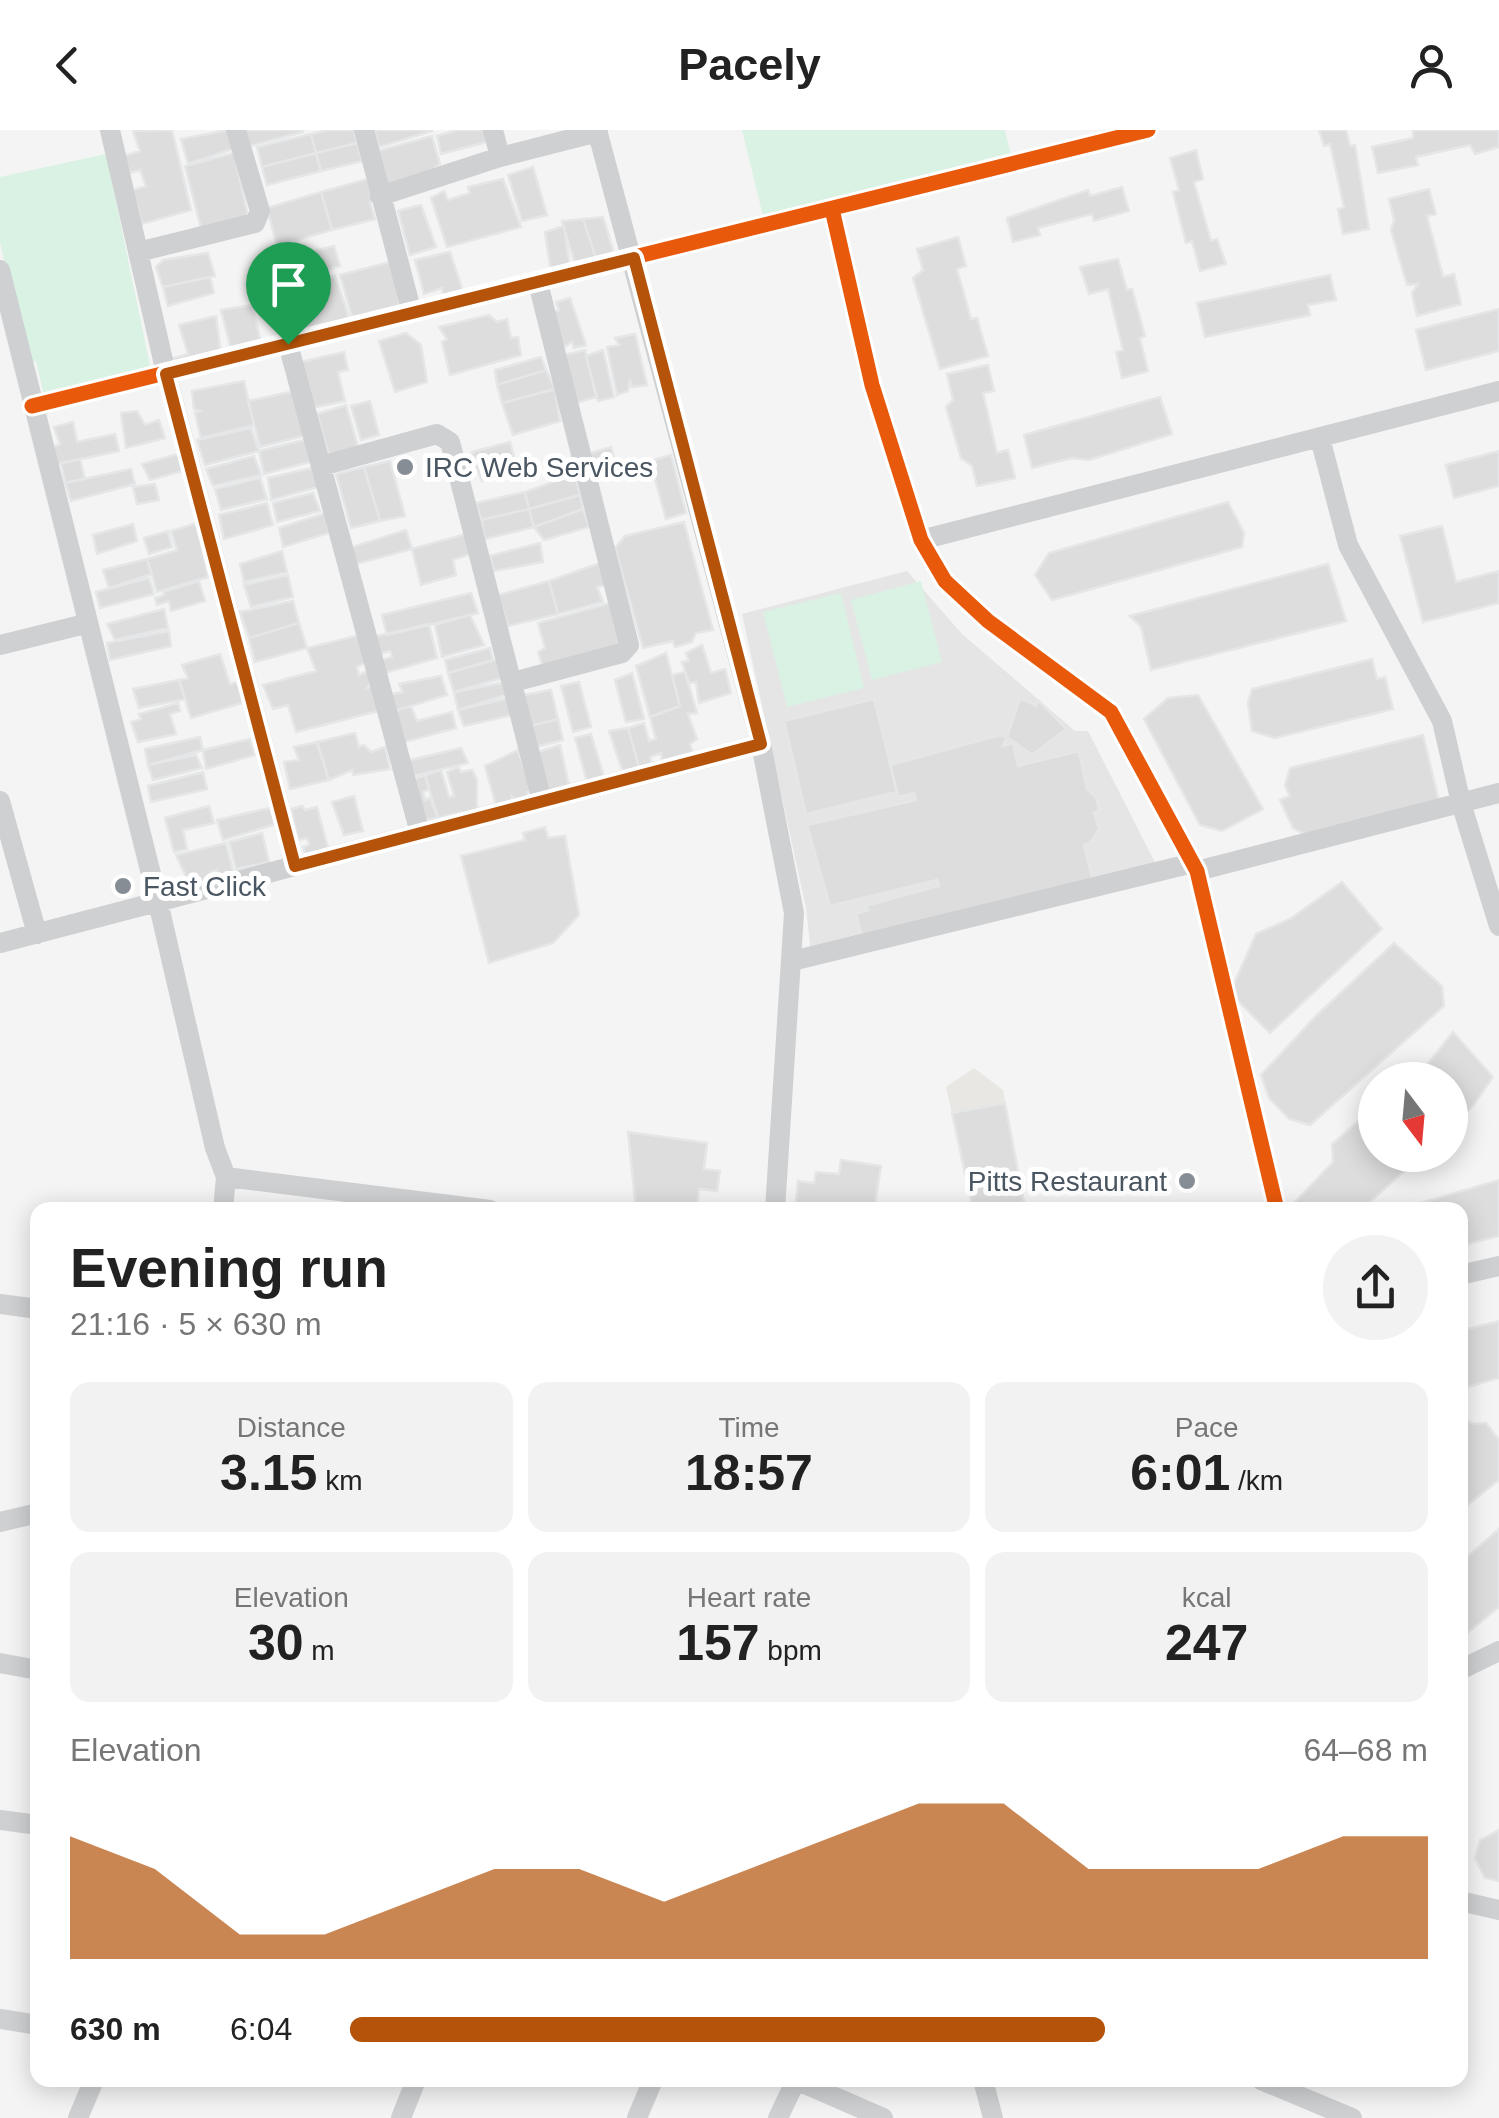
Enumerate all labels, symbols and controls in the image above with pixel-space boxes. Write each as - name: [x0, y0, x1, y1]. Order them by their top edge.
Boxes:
- icon: back: [40, 38, 95, 93]
- icon: person: [1404, 38, 1459, 93]
- text: Pacely: [678, 39, 821, 90]
- pin: [246, 242, 331, 345]
- icon: arrive: [261, 257, 316, 312]
- place label: IRC Web Services: [425, 452, 653, 483]
- marker: IRC Web Services: [394, 456, 416, 478]
- place label: Fast Click: [143, 871, 267, 902]
- marker: Fast Click: [112, 875, 134, 897]
- north arrow: [1358, 1062, 1468, 1172]
- map controls: [1358, 1062, 1468, 1172]
- place label: Pitts Restaurant: [968, 1166, 1167, 1197]
- marker: Pitts Restaurant: [1176, 1170, 1198, 1192]
- button: share: [1323, 1235, 1428, 1340]
- text: Evening run: [70, 1237, 388, 1299]
- text: 21:16 · 5 × 630 m: [70, 1306, 322, 1342]
- text: Distance: [237, 1412, 346, 1443]
- text: Time: [718, 1412, 780, 1443]
- text: Pace: [1175, 1412, 1239, 1443]
- text: 3.15: [220, 1445, 317, 1501]
- text: 18:57: [685, 1445, 813, 1501]
- text: 6:01: [1130, 1445, 1230, 1501]
- text: km: [317, 1465, 363, 1496]
- text: /km: [1230, 1465, 1283, 1496]
- text: Elevation: [234, 1582, 349, 1613]
- text: Heart rate: [687, 1582, 811, 1613]
- text: kcal: [1182, 1582, 1232, 1613]
- text: 30: [248, 1615, 304, 1671]
- text: 157: [676, 1615, 760, 1671]
- text: 247: [1165, 1615, 1248, 1671]
- text: m: [304, 1635, 335, 1666]
- text: bpm: [760, 1635, 822, 1666]
- text: Elevation: [70, 1732, 202, 1768]
- text: 64–68 m: [1303, 1732, 1428, 1768]
- text: 630 m: [70, 2011, 161, 2047]
- text: 6:04: [230, 2011, 292, 2047]

